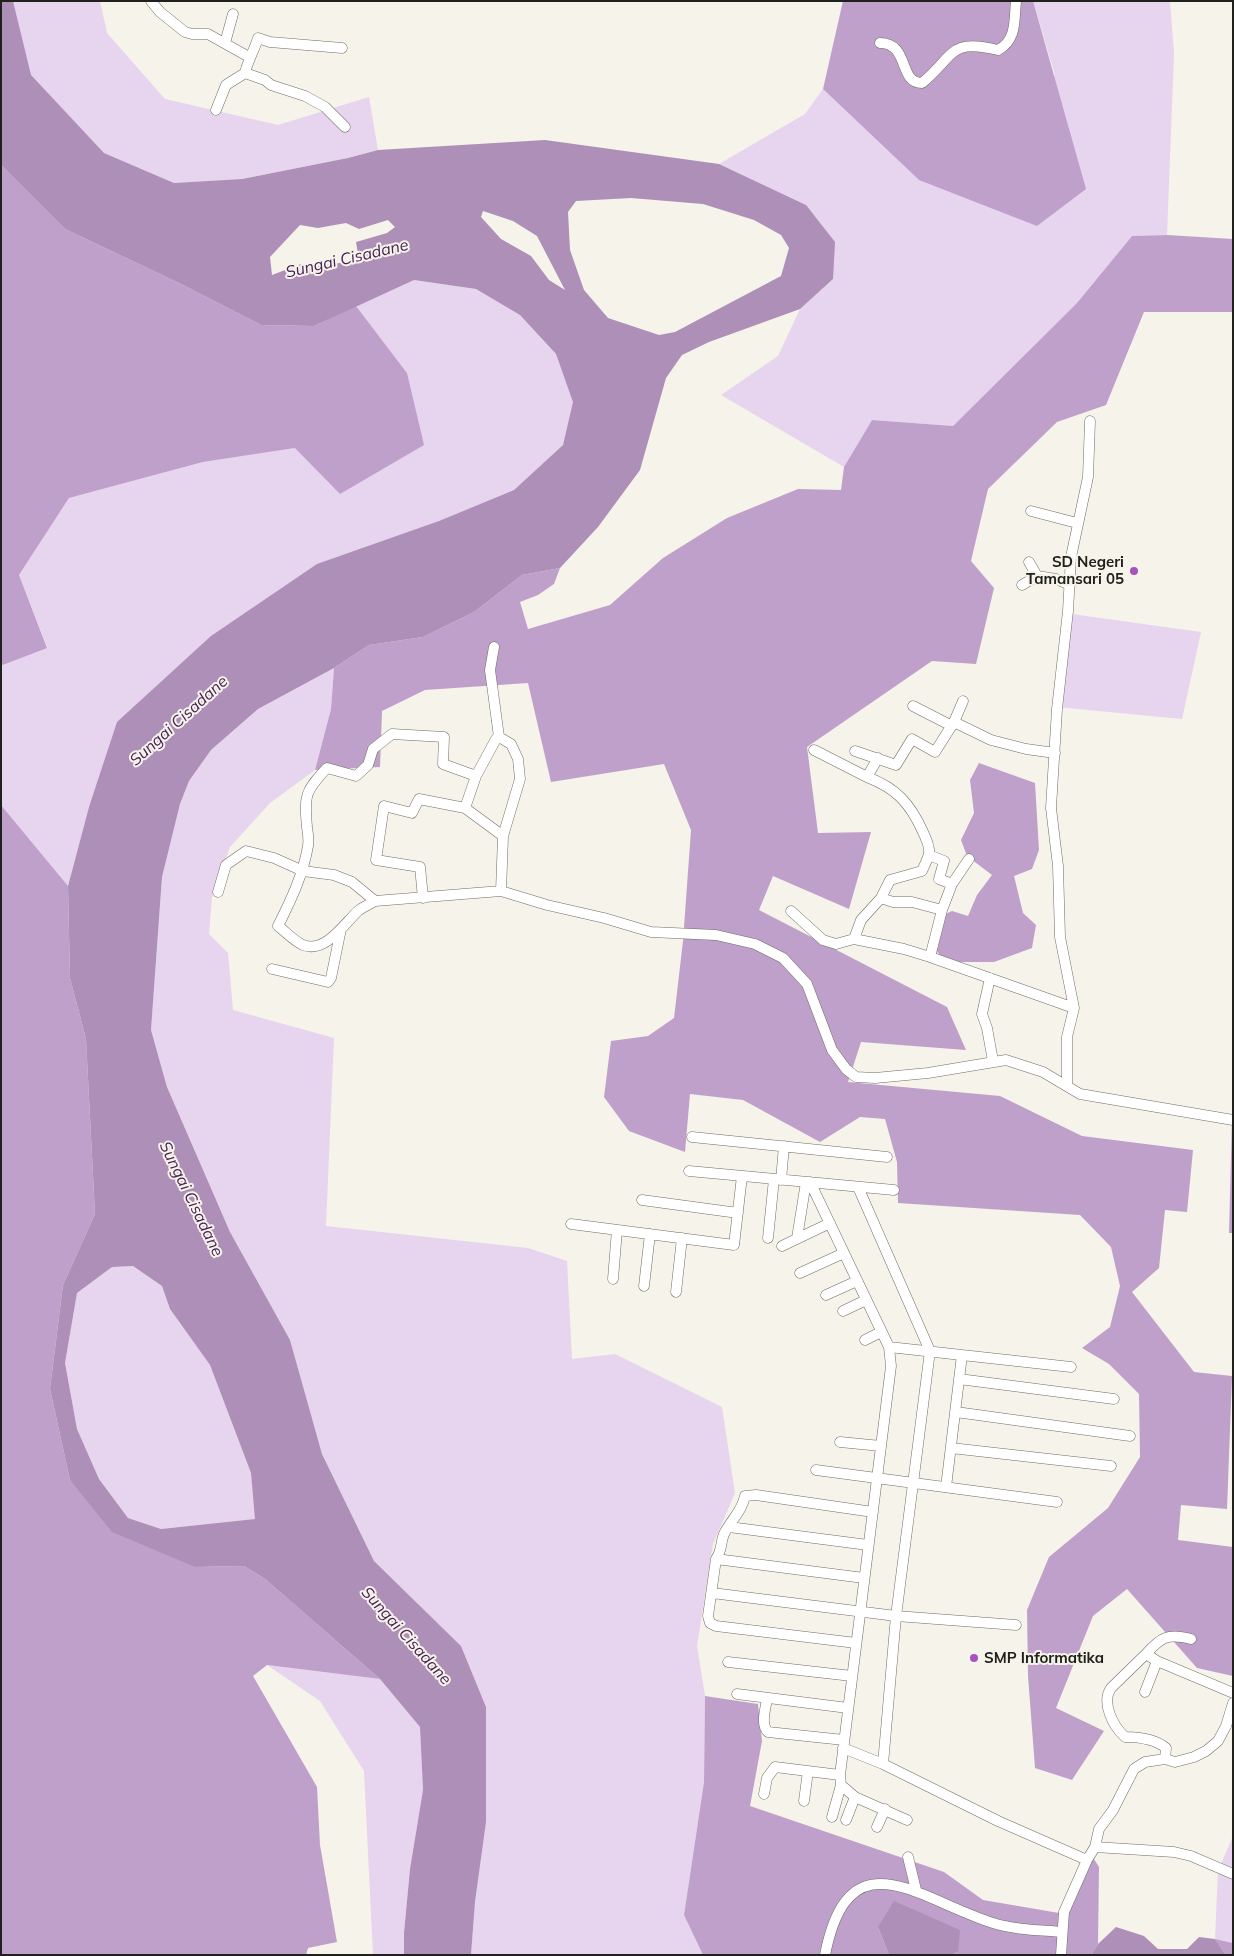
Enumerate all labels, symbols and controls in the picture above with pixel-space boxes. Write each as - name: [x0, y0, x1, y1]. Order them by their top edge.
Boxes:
- water label: Sungai Cisadane: [284, 236, 410, 282]
- place label: SD Negeri Tamansari 05: [1026, 553, 1124, 588]
- marker: SD Negeri Tamansari 05: [1128, 565, 1140, 577]
- water label: Sungai Cisadane: [126, 672, 232, 770]
- water label: Sungai Cisadane: [155, 1138, 227, 1260]
- water label: Sungai Cisadane: [357, 1583, 455, 1689]
- place label: SMP Informatika: [984, 1649, 1104, 1667]
- marker: SMP Informatika: [968, 1652, 980, 1664]

